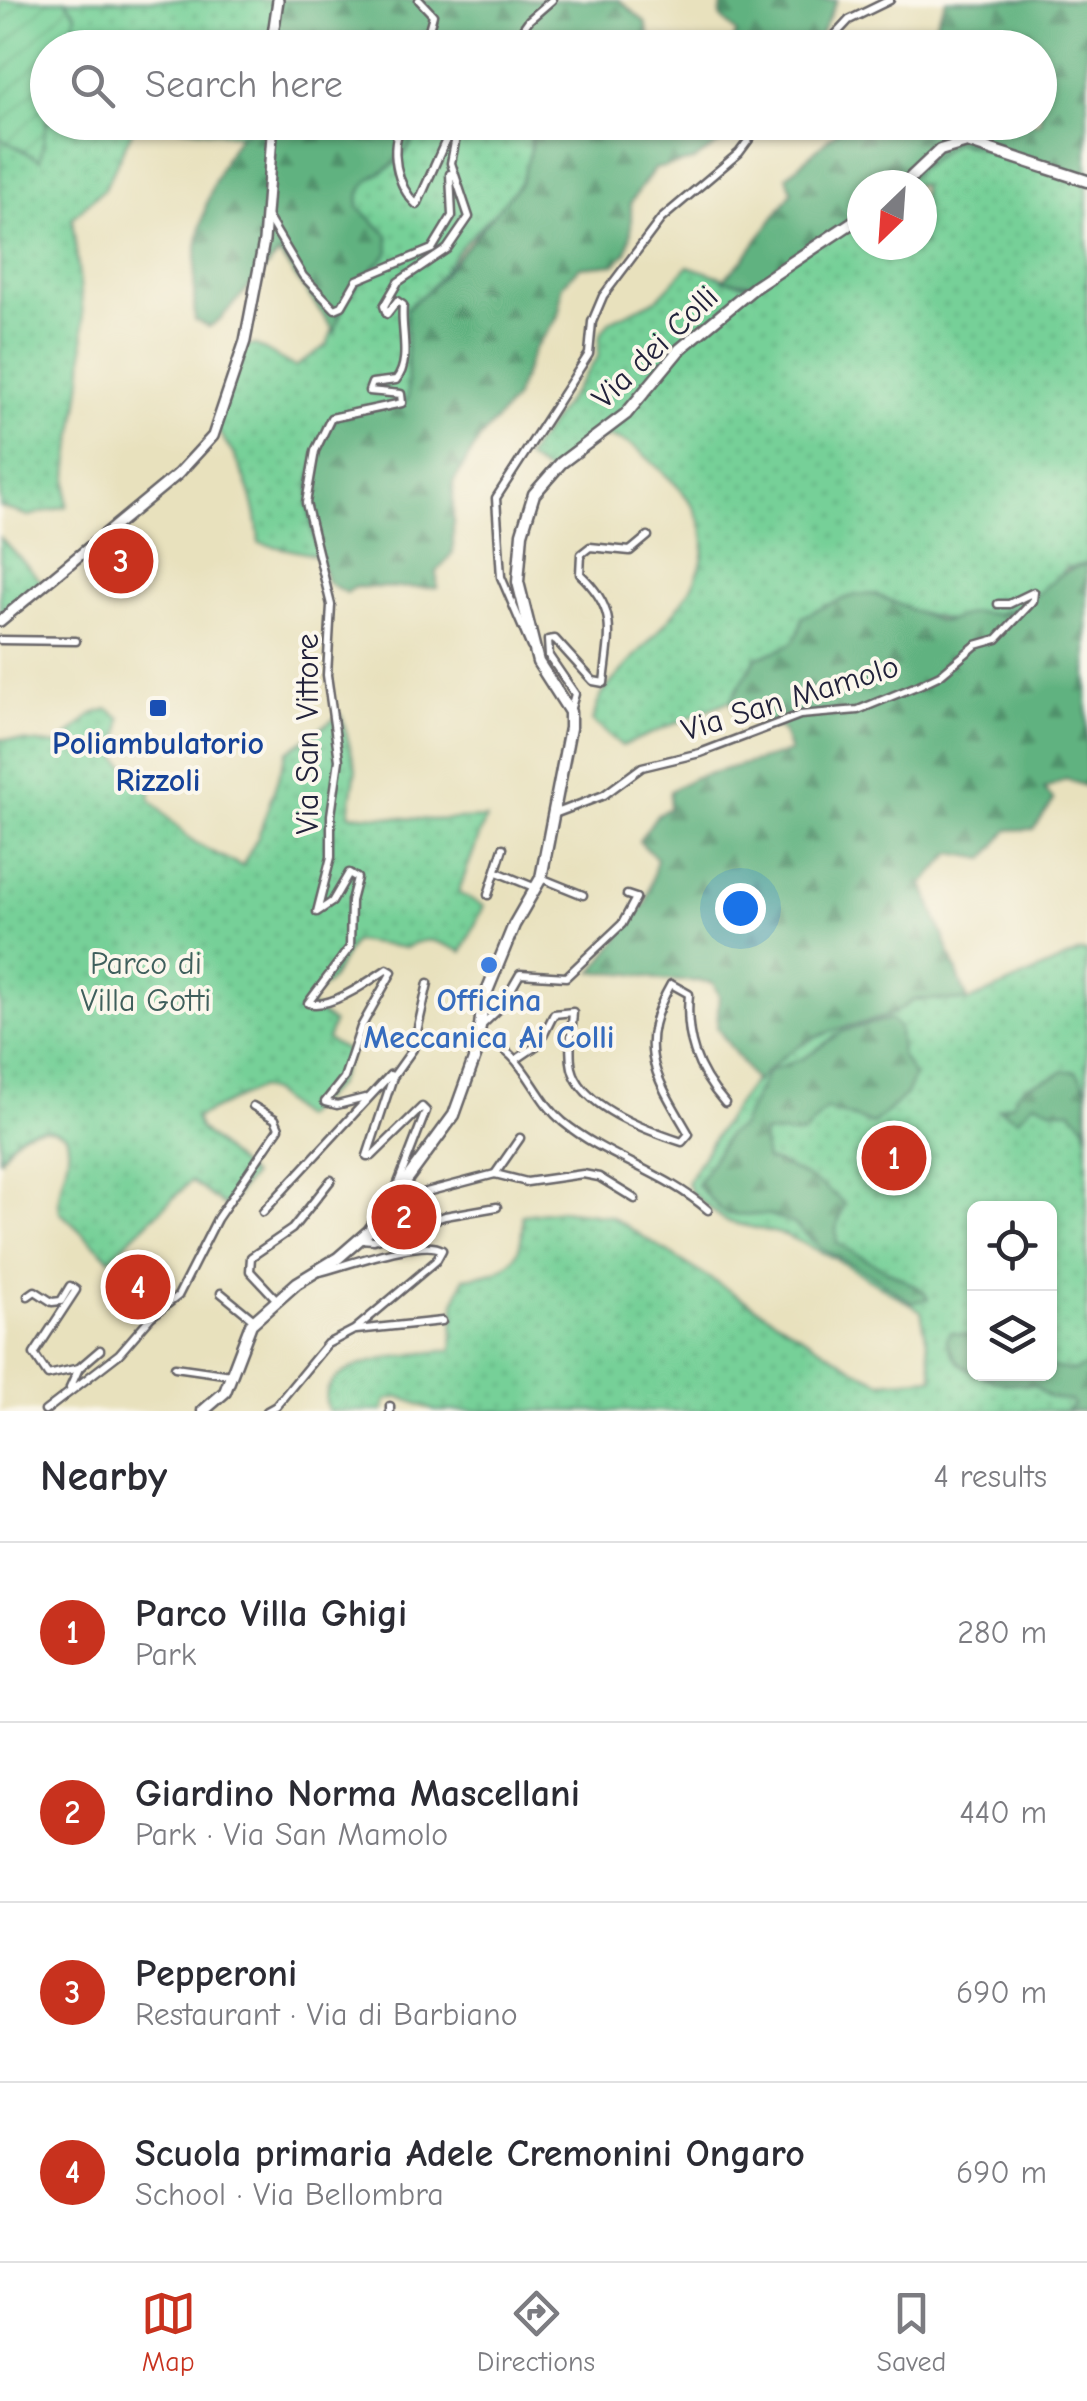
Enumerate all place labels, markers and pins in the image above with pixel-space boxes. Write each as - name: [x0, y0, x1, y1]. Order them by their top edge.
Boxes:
- pin: 3: [88, 524, 154, 598]
- marker: Poliambulatorio Rizzoli: [147, 697, 169, 719]
- place label: Poliambulatorio Rizzoli: [52, 725, 264, 799]
- marker: Officina Meccanica Ai Colli: [478, 954, 500, 976]
- place label: Officina Meccanica Ai Colli: [363, 982, 615, 1056]
- pin: 1: [862, 1120, 926, 1196]
- pin: 2: [372, 1180, 436, 1254]
- pin: 4: [106, 1250, 170, 1324]

